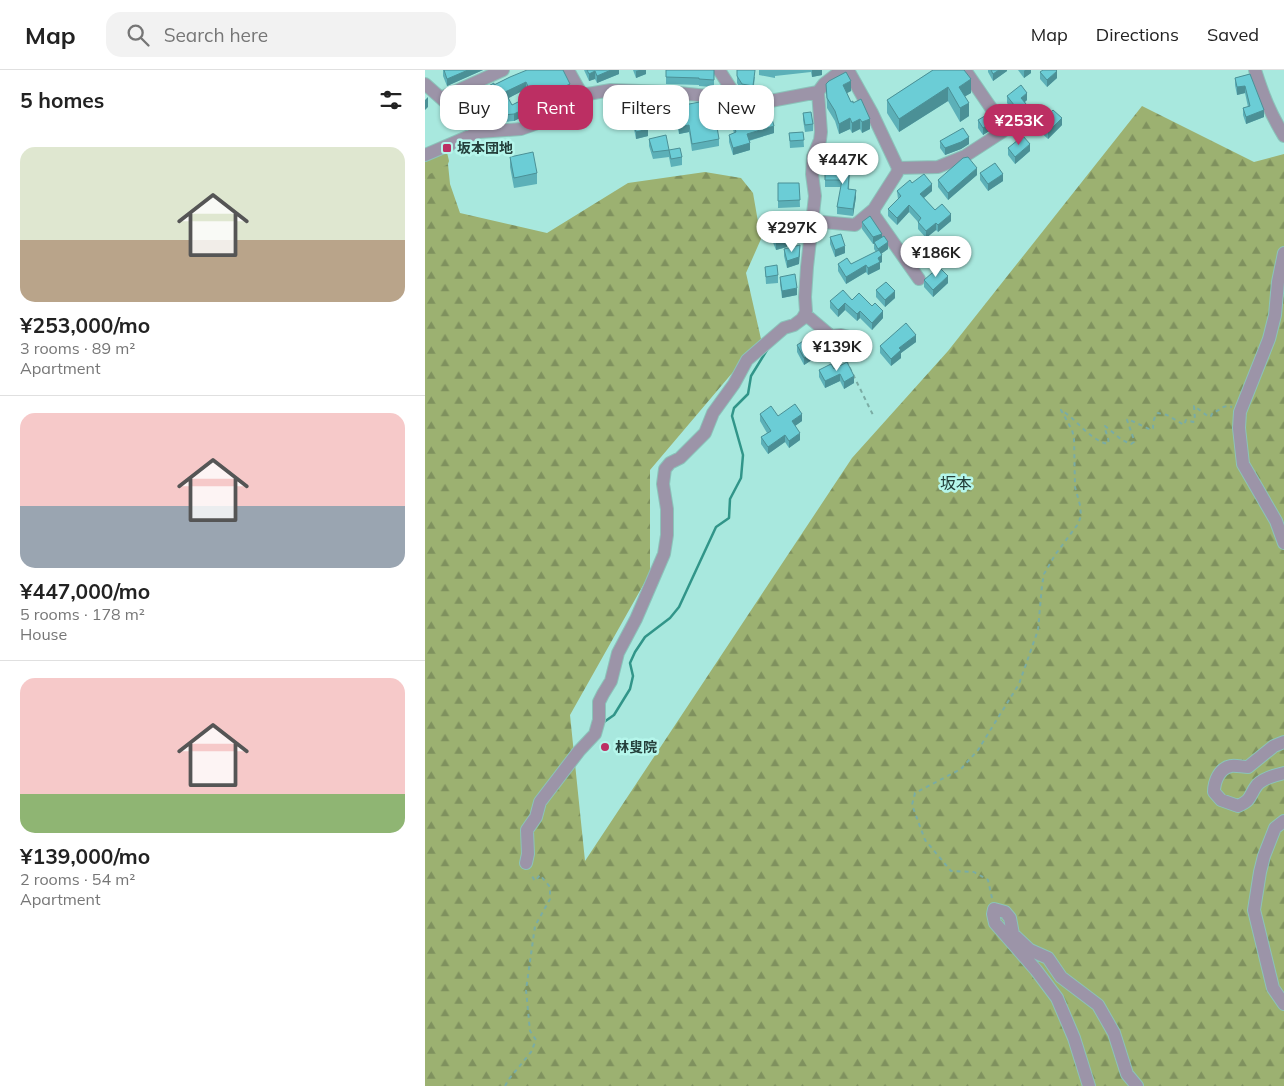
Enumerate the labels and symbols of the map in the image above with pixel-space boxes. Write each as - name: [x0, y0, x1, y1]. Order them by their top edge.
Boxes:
- pin: ¥253K: [984, 104, 1054, 146]
- place label: 坂本団地: [457, 139, 513, 157]
- marker: 坂本団地: [441, 142, 453, 154]
- pin: ¥447K: [808, 142, 878, 185]
- pin: ¥297K: [757, 210, 827, 253]
- pin: ¥186K: [901, 236, 971, 278]
- pin: ¥139K: [802, 330, 872, 372]
- district label: 坂本: [940, 473, 972, 493]
- place label: 林叟院: [615, 738, 657, 756]
- marker: 林叟院: [599, 741, 611, 753]

